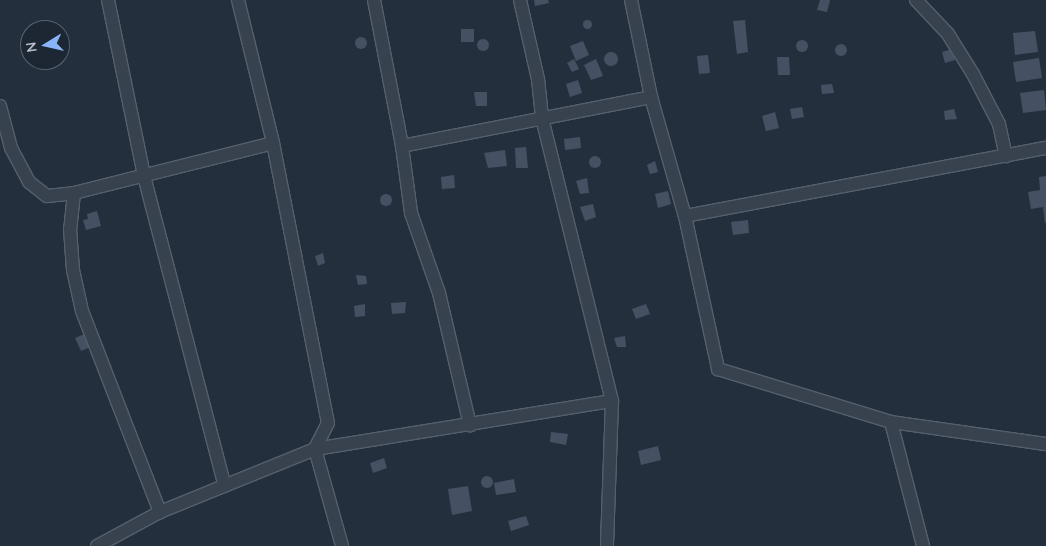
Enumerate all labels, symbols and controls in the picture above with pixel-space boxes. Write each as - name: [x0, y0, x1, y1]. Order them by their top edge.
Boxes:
- north arrow: [20, 20, 70, 70]
- text: N: [21, 41, 41, 54]

